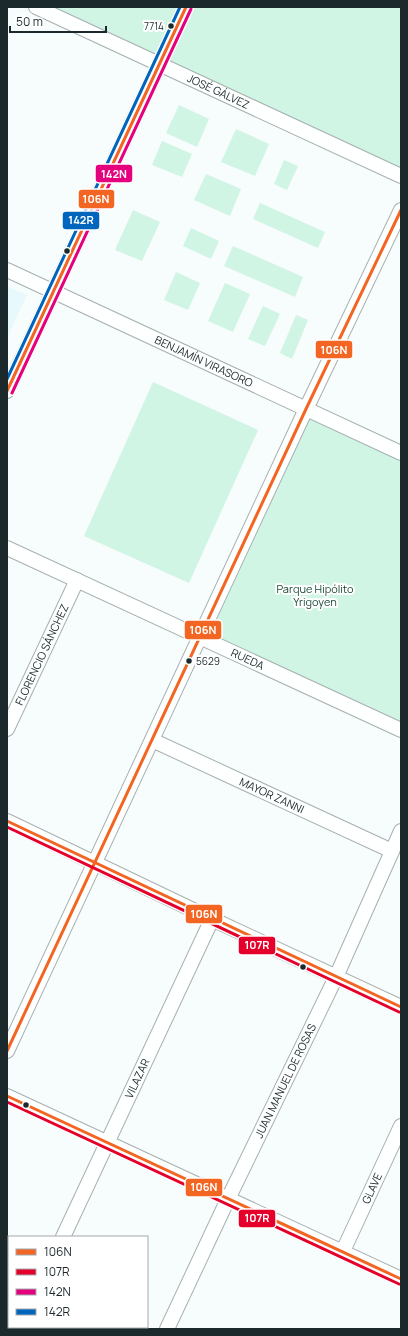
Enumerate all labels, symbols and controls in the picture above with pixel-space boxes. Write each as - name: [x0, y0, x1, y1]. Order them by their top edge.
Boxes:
- scale bar: [10, 8, 106, 34]
- text: 50 m: [16, 13, 43, 30]
- place label: 7714: [144, 19, 164, 33]
- marker: 7714: [166, 21, 176, 31]
- street label: JOSÉ GÁLVEZ: [185, 70, 253, 112]
- line badge: 142N: [95, 164, 133, 183]
- text: 142N: [101, 166, 127, 181]
- line badge: 106N: [78, 189, 115, 209]
- text: 106N: [83, 191, 109, 206]
- line badge: 142R: [62, 211, 100, 230]
- text: 142R: [68, 212, 94, 227]
- unlabelled marker: [62, 246, 72, 256]
- street label: BENJAMÍN VIRASORO: [153, 332, 256, 390]
- line badge: 106N: [315, 340, 353, 359]
- text: 106N: [321, 342, 347, 357]
- park label: Parque Hipólito Yrigoyen: [276, 581, 354, 609]
- street label: FLORENCIO SÁNCHEZ: [11, 601, 72, 708]
- line badge: 106N: [184, 620, 222, 640]
- text: 106N: [190, 622, 216, 637]
- street label: RUEDA: [229, 645, 267, 673]
- place label: 5629: [196, 654, 220, 668]
- marker: 5629: [184, 656, 194, 666]
- street label: MAYOR ZANNI: [237, 774, 307, 816]
- line badge: 106N: [185, 904, 223, 924]
- text: 106N: [191, 906, 217, 921]
- line badge: 107R: [238, 936, 276, 955]
- text: 107R: [244, 937, 270, 952]
- unlabelled marker: [298, 962, 308, 972]
- street label: JUAN MANUEL DE ROSAS: [251, 1021, 319, 1140]
- street label: VILAZAR: [121, 1056, 153, 1101]
- unlabelled marker: [21, 1100, 31, 1110]
- street label: GLAVE: [358, 1170, 385, 1206]
- line badge: 106N: [185, 1178, 223, 1197]
- text: 106N: [191, 1179, 217, 1194]
- line badge: 107R: [238, 1209, 276, 1228]
- text: 107R: [244, 1210, 270, 1225]
- legend: [8, 1236, 148, 1328]
- text: 106N: [44, 1243, 72, 1260]
- text: 107R: [44, 1263, 70, 1280]
- text: 142N: [44, 1283, 71, 1300]
- text: 142R: [44, 1303, 71, 1320]

